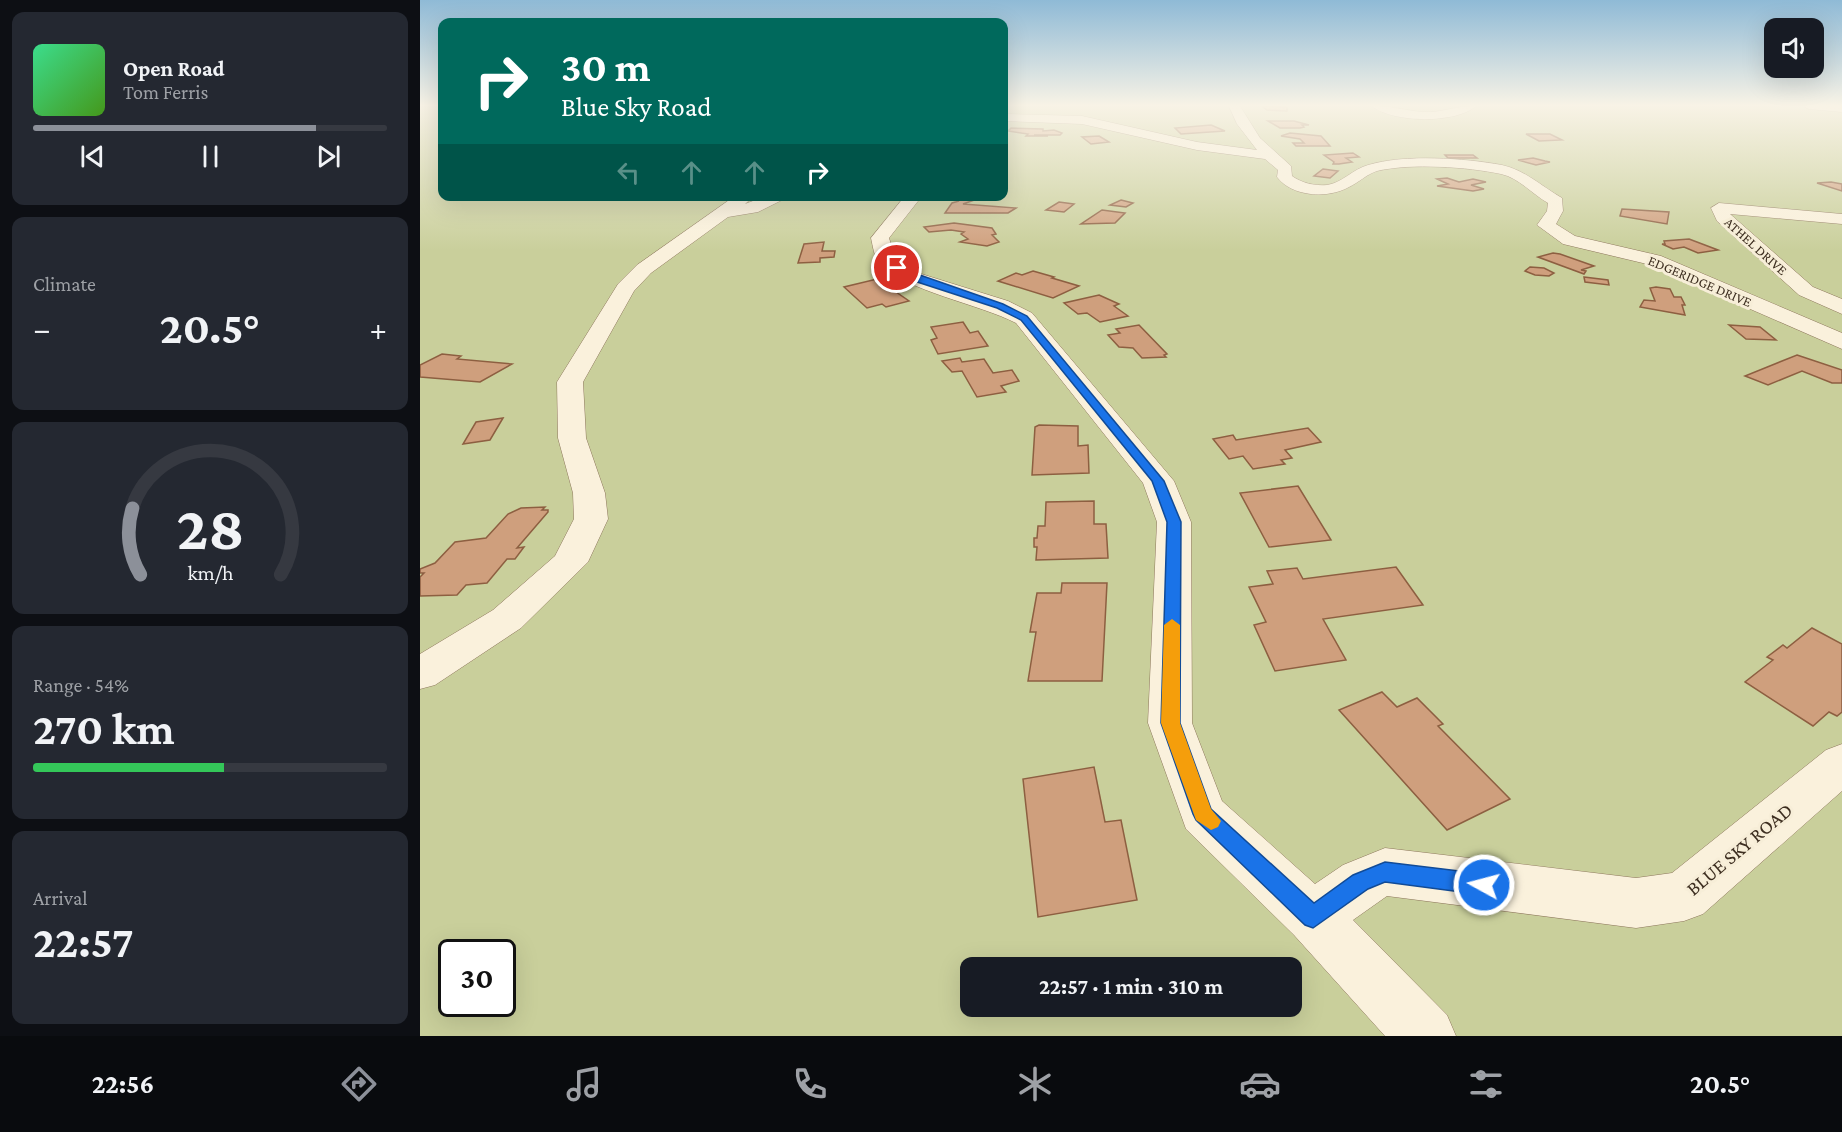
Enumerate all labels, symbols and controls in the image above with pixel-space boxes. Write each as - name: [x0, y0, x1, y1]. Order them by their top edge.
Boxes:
- map controls: [1764, 18, 1824, 78]
- button: sound: [1764, 18, 1824, 78]
- icon: right: [462, 42, 540, 120]
- text: 30 m: [561, 43, 651, 90]
- text: Open Road: [123, 56, 225, 81]
- text: Tom Ferris: [123, 81, 208, 103]
- text: Blue Sky Road: [561, 92, 711, 122]
- icon: previous: [76, 140, 109, 173]
- icon: pause: [194, 140, 227, 173]
- icon: next: [312, 140, 345, 173]
- icon: left: [612, 156, 645, 189]
- icon: ahead: [675, 156, 708, 189]
- icon: ahead: [738, 156, 771, 189]
- icon: right: [801, 156, 834, 189]
- street label: ATHEL DRIVE: [1722, 214, 1791, 278]
- pin: [871, 242, 922, 293]
- icon: arrive: [880, 251, 913, 284]
- street label: EDGERIDGE DRIVE: [1646, 252, 1754, 310]
- text: Climate: [33, 273, 96, 295]
- text: 20.5°: [160, 303, 260, 353]
- text: −: [33, 310, 50, 347]
- text: +: [370, 310, 387, 347]
- text: 28: [176, 493, 244, 562]
- text: km/h: [187, 561, 234, 585]
- text: Range · 54%: [33, 674, 129, 696]
- text: 270 km: [33, 704, 175, 754]
- street label: BLUE SKY ROAD: [1682, 798, 1796, 900]
- position arrow: [1452, 853, 1516, 917]
- text: Arrival: [33, 887, 87, 909]
- text: 22:57: [33, 917, 134, 967]
- speed limit sign: 30: [438, 939, 516, 1017]
- text: 22:57 · 1 min · 310 m: [1039, 974, 1223, 999]
- icon: directions: [338, 1063, 380, 1105]
- icon: music: [563, 1063, 605, 1105]
- icon: phone: [789, 1063, 831, 1105]
- icon: climate: [1014, 1063, 1056, 1105]
- icon: car: [1239, 1063, 1281, 1105]
- icon: filters: [1465, 1063, 1507, 1105]
- text: 22:56: [92, 1069, 154, 1099]
- text: 20.5°: [1690, 1069, 1750, 1099]

